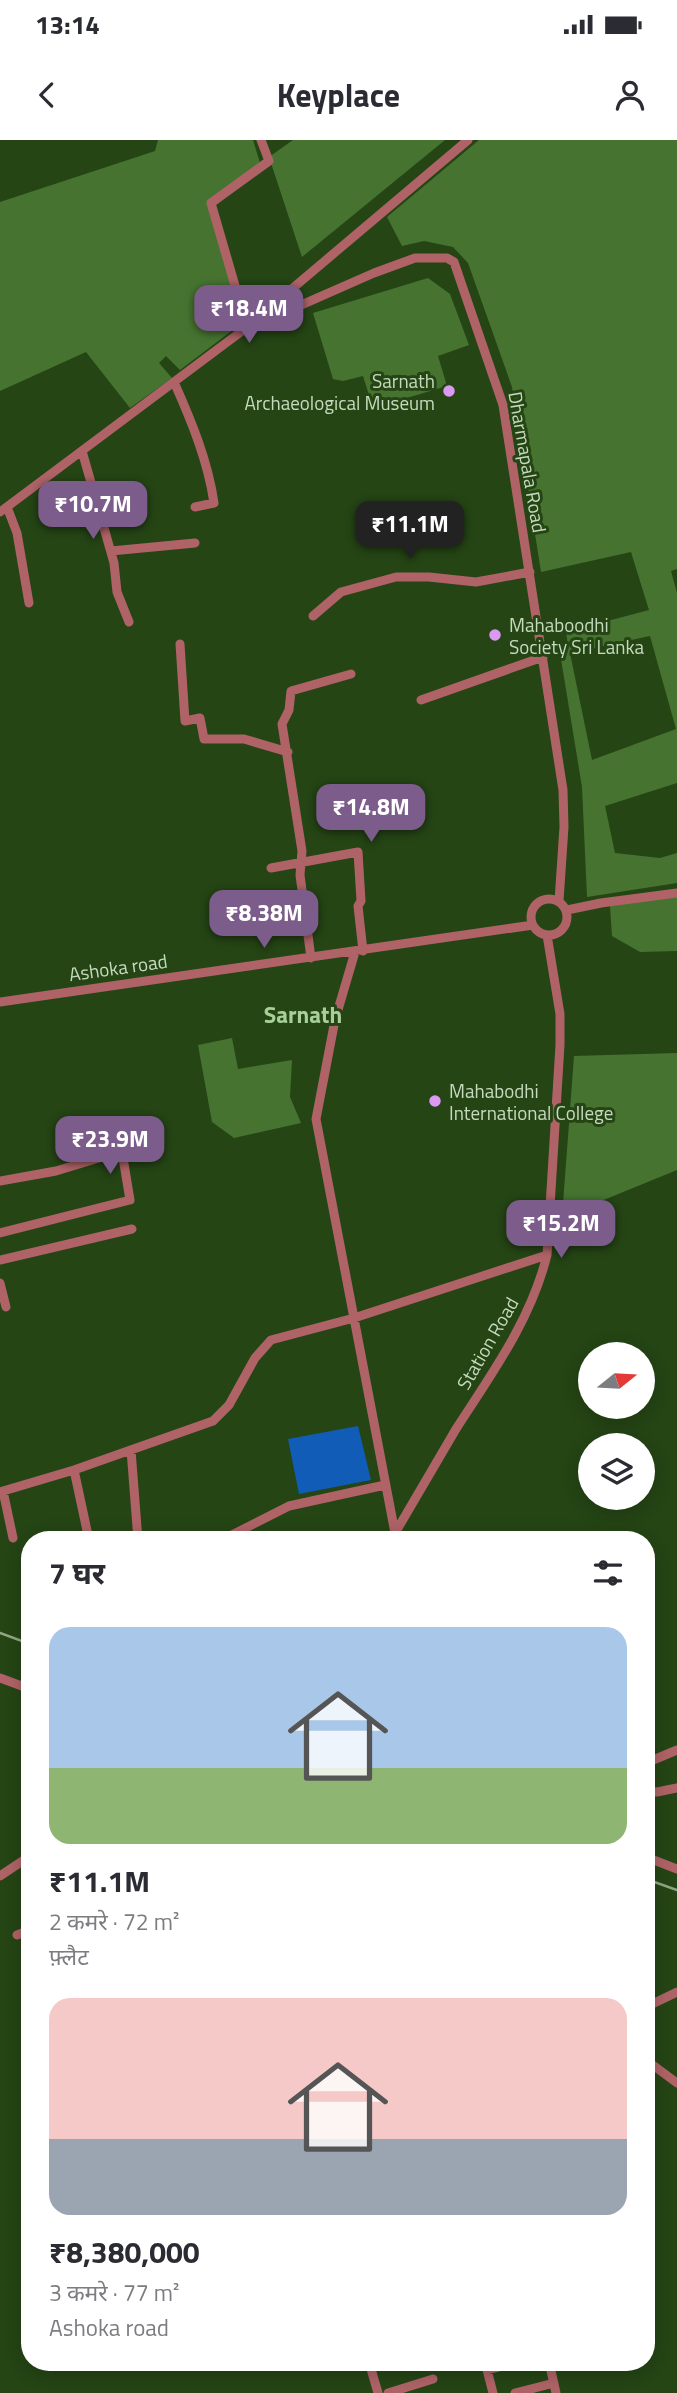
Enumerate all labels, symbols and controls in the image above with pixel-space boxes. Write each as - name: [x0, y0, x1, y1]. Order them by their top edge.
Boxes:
- text: 13:14: [35, 5, 100, 44]
- text: Keyplace: [277, 71, 400, 119]
- icon: back: [28, 76, 66, 114]
- icon: person: [611, 76, 649, 114]
- pin: ₹18.4M: [192, 286, 306, 345]
- text: ₹18.4M: [210, 290, 288, 325]
- place label: Sarnath Archaeological Museum: [244, 366, 435, 417]
- marker: Sarnath Archaeological Museum: [441, 383, 457, 399]
- street label: Dharmapala Road: [501, 389, 555, 535]
- pin: ₹10.7M: [36, 482, 150, 541]
- text: ₹10.7M: [54, 486, 132, 521]
- pin: ₹11.1M: [353, 502, 467, 561]
- text: ₹11.1M: [371, 506, 449, 541]
- place label: Mahaboodhi Society Sri Lanka: [509, 610, 644, 661]
- marker: Mahaboodhi Society Sri Lanka: [487, 627, 503, 643]
- pin: ₹14.8M: [314, 784, 428, 844]
- text: ₹14.8M: [332, 789, 410, 824]
- pin: ₹8.38M: [207, 890, 321, 950]
- text: ₹8.38M: [225, 895, 303, 930]
- street label: Ashoka road: [67, 946, 169, 988]
- district label: Sarnath: [264, 997, 342, 1032]
- place label: Mahabodhi International College: [449, 1076, 613, 1127]
- marker: Mahabodhi International College: [427, 1093, 443, 1109]
- pin: ₹23.9M: [53, 1116, 167, 1176]
- text: ₹23.9M: [71, 1121, 149, 1156]
- pin: ₹15.2M: [504, 1200, 618, 1260]
- text: ₹15.2M: [522, 1205, 600, 1240]
- street label: Station Road: [449, 1291, 525, 1395]
- north arrow: [578, 1342, 654, 1419]
- map controls: [578, 1342, 655, 1510]
- button: layers: [578, 1433, 655, 1510]
- text: 7 घर: [49, 1550, 105, 1596]
- icon: filters: [589, 1554, 627, 1592]
- icon: home: [275, 1673, 401, 1799]
- text: ₹11.1M: [49, 1858, 150, 1904]
- text: 2 कमरे · 72 m²: [49, 1904, 179, 1939]
- text: फ़्लैट: [49, 1939, 89, 1974]
- icon: home: [275, 2044, 401, 2170]
- text: ₹8,380,000: [49, 2229, 200, 2275]
- text: 3 कमरे · 77 m²: [49, 2275, 179, 2310]
- text: Ashoka road: [49, 2310, 169, 2345]

